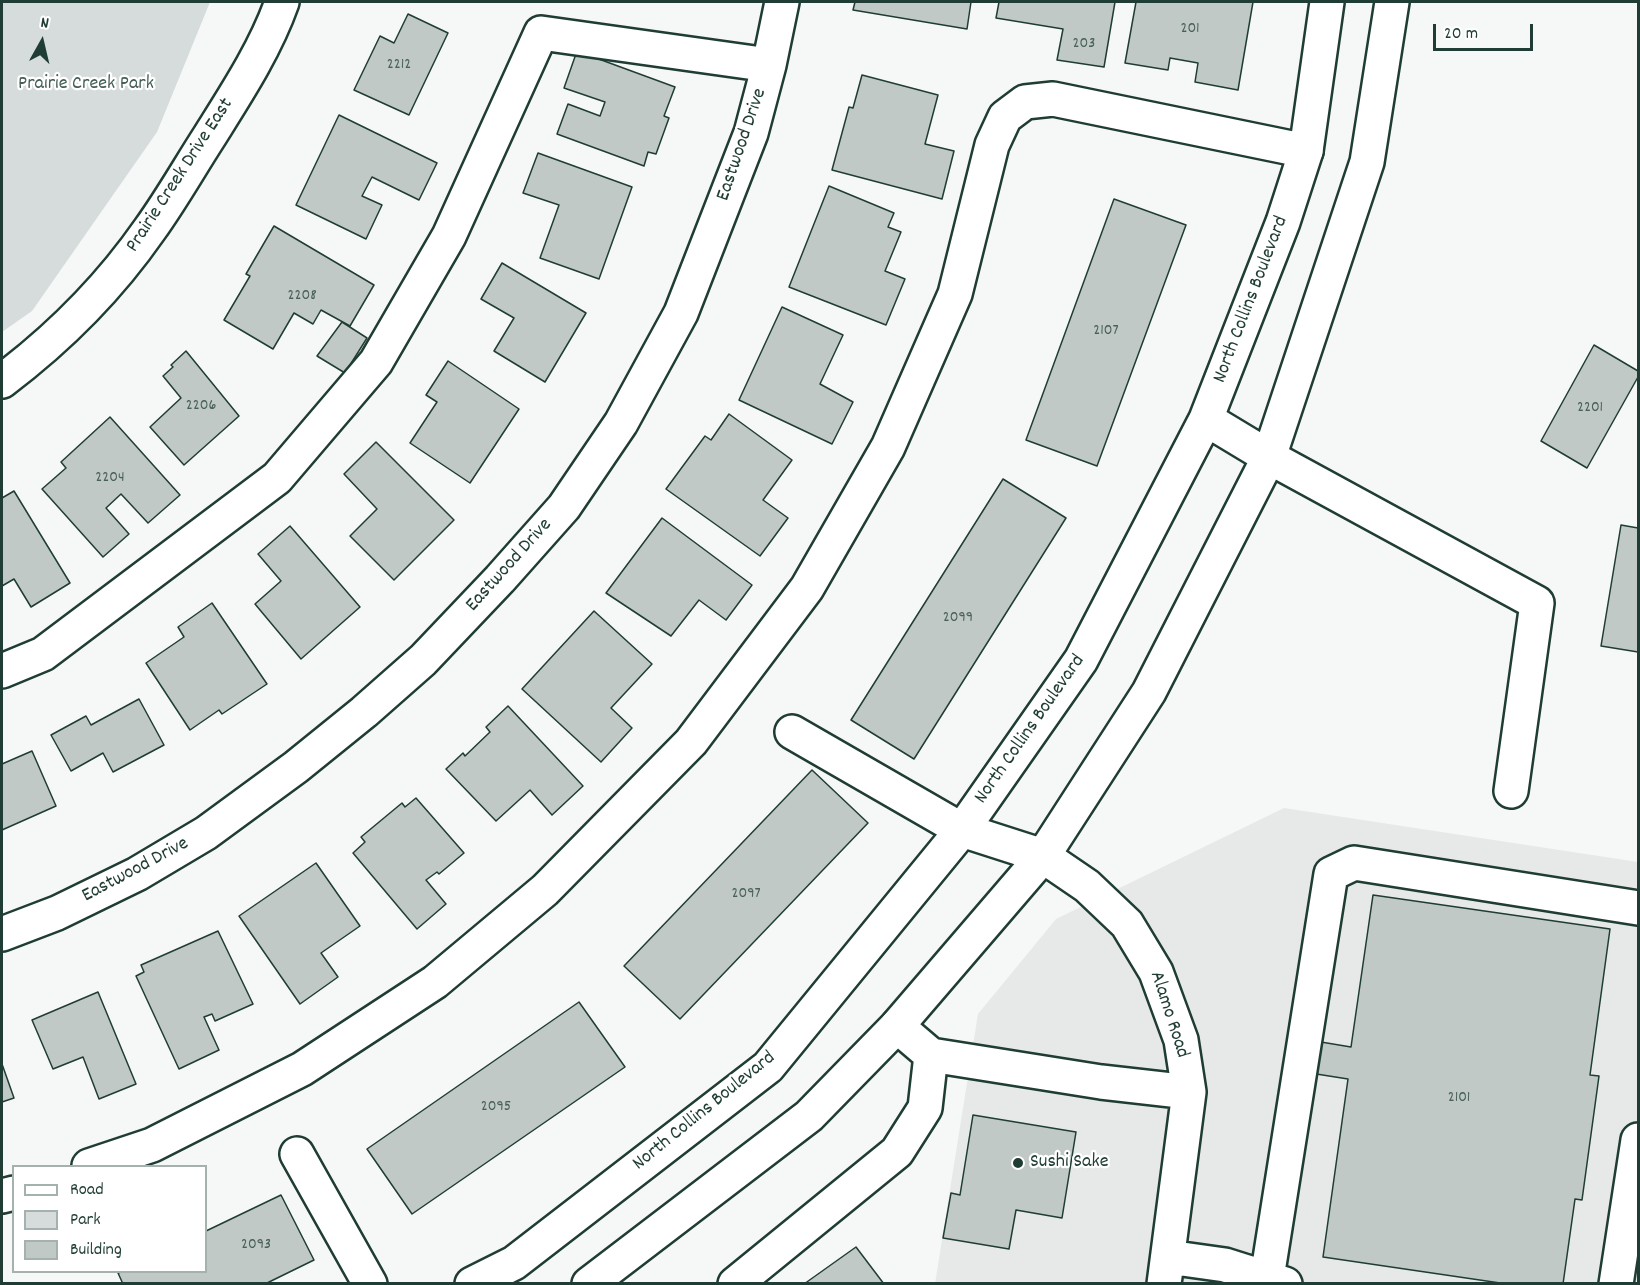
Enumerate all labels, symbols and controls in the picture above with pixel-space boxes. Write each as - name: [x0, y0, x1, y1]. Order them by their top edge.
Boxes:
- north arrow: [12, 12, 72, 72]
- text: N: [39, 12, 50, 36]
- scale bar: [1436, 12, 1536, 50]
- house number: 201: [1180, 20, 1200, 40]
- text: 20 m: [1444, 22, 1478, 47]
- house number: 203: [1073, 35, 1095, 55]
- house number: 2212: [387, 56, 411, 76]
- park label: Prairie Creek Park: [18, 73, 154, 97]
- street label: Eastwood Drive: [713, 86, 773, 204]
- street label: Prairie Creek Drive East: [122, 94, 240, 258]
- street label: North Collins Boulevard: [1209, 213, 1295, 387]
- house number: 2208: [287, 287, 317, 307]
- house number: 2107: [1093, 322, 1119, 342]
- house number: 2206: [186, 397, 216, 417]
- house number: 2201: [1577, 399, 1603, 419]
- house number: 2204: [95, 469, 125, 489]
- street label: Eastwood Drive: [462, 514, 558, 618]
- house number: 2099: [943, 609, 973, 629]
- street label: North Collins Boulevard: [971, 651, 1091, 809]
- street label: Eastwood Drive: [79, 833, 193, 909]
- house number: 2097: [731, 885, 761, 905]
- street label: Alamo Road: [1143, 969, 1193, 1061]
- street label: North Collins Boulevard: [629, 1047, 781, 1177]
- house number: 2101: [1448, 1089, 1470, 1109]
- house number: 2095: [481, 1098, 511, 1118]
- place label: Sushi Sake: [1030, 1151, 1108, 1175]
- marker: Sushi Sake: [1011, 1156, 1025, 1170]
- legend: [12, 1165, 207, 1273]
- text: Road: [70, 1178, 104, 1203]
- text: Park: [70, 1208, 101, 1233]
- house number: 2093: [241, 1236, 271, 1256]
- text: Building: [70, 1238, 122, 1263]

